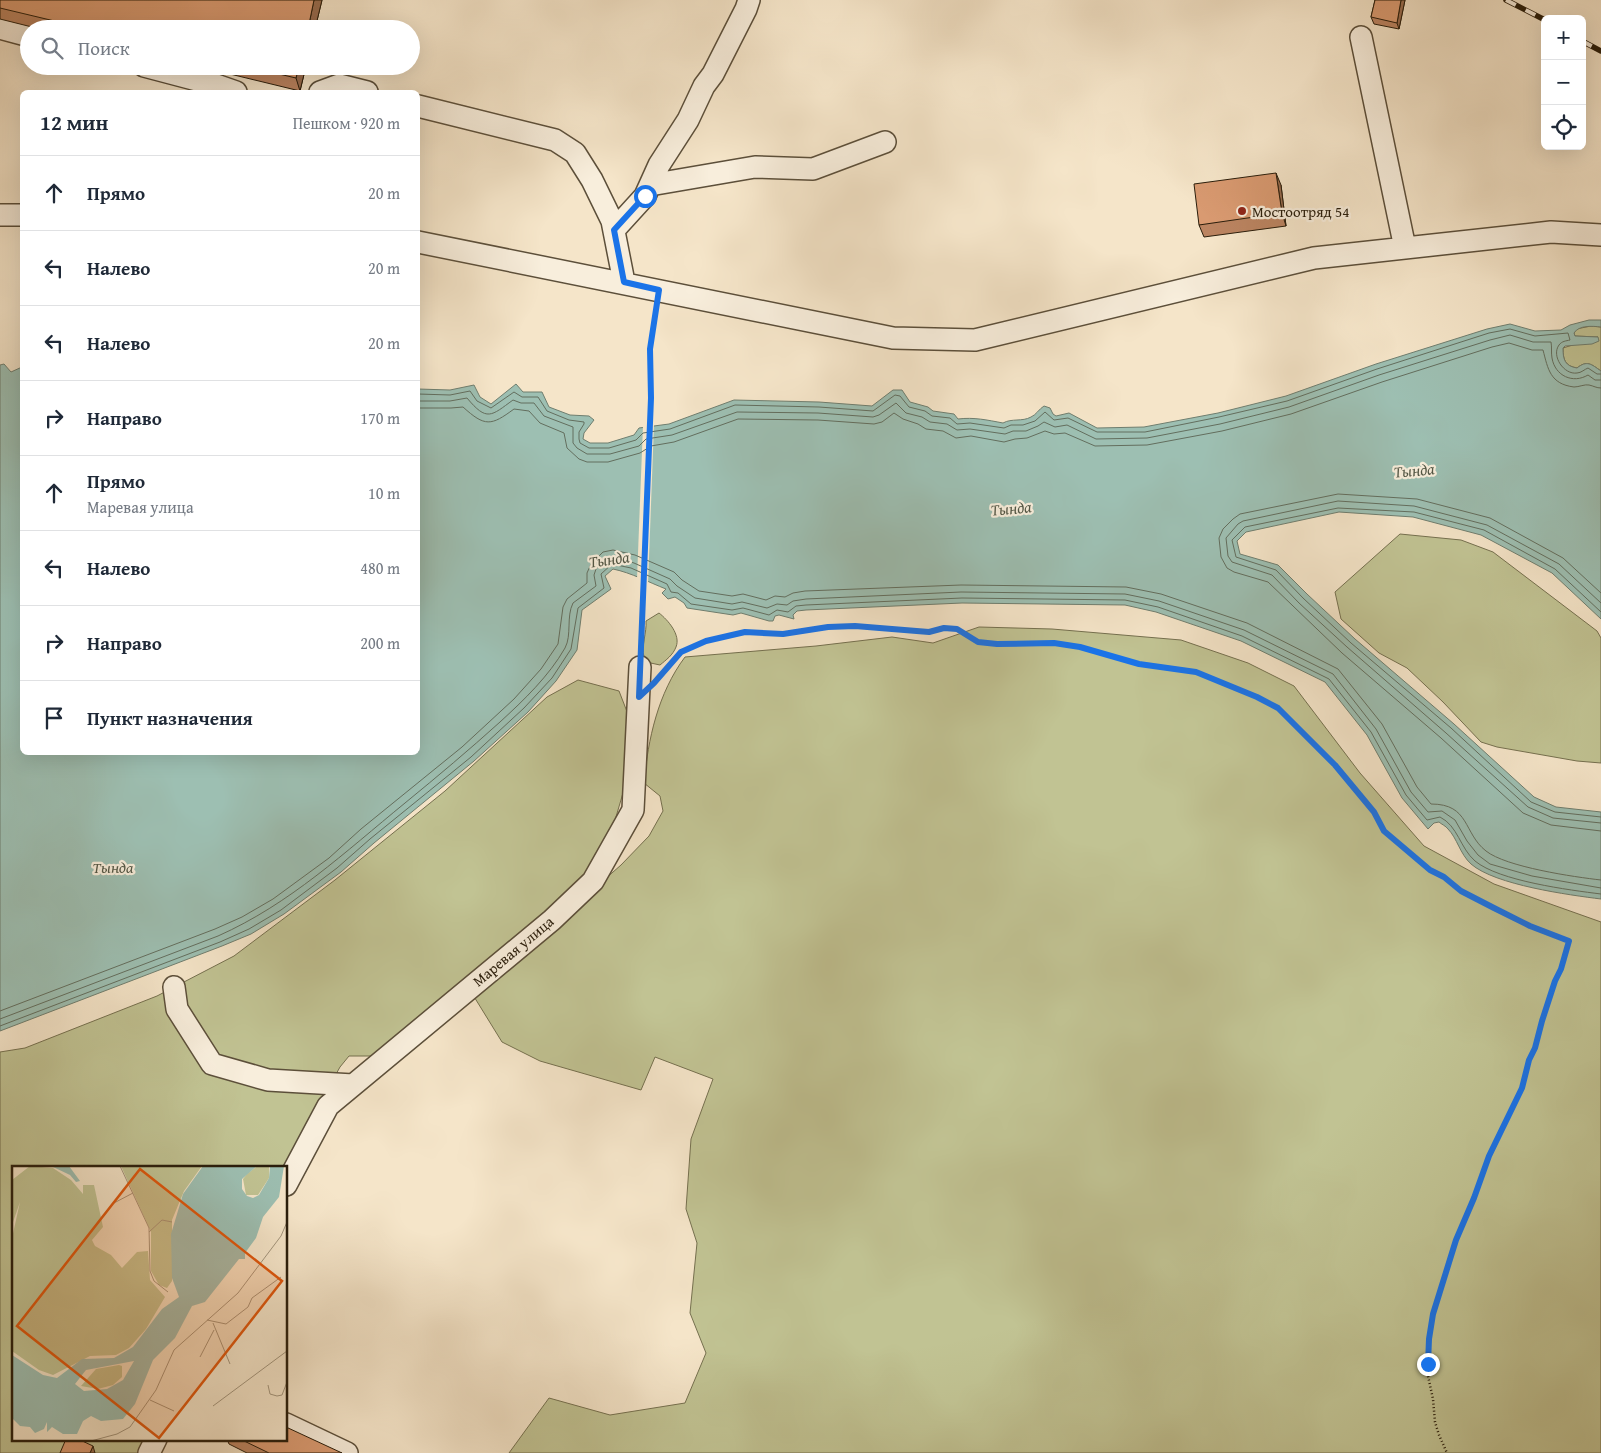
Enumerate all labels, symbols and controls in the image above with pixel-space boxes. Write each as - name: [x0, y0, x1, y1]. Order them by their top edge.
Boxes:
- map controls: [1541, 15, 1586, 150]
- button: +: [1541, 15, 1586, 60]
- search box: [20, 20, 420, 75]
- icon: search: [38, 34, 66, 62]
- text: Поиск: [78, 34, 130, 62]
- button: −: [1541, 60, 1586, 105]
- button: locate: [1541, 105, 1586, 150]
- text: 12 мин: [40, 107, 108, 138]
- text: Пешком · 920 m: [293, 111, 400, 135]
- icon: ahead: [40, 179, 68, 207]
- text: Прямо: [87, 179, 145, 207]
- text: 20 m: [368, 181, 400, 205]
- route start: [634, 185, 657, 208]
- place label: Мостоотряд 54: [1252, 201, 1349, 222]
- marker: Мостоотряд 54: [1236, 205, 1248, 217]
- icon: left: [40, 254, 68, 282]
- text: Налево: [87, 254, 150, 282]
- text: 20 m: [368, 256, 400, 280]
- icon: left: [40, 329, 68, 357]
- text: Налево: [87, 329, 150, 357]
- text: 20 m: [368, 331, 400, 355]
- icon: right: [40, 404, 68, 432]
- text: Направо: [87, 404, 162, 432]
- text: 170 m: [360, 406, 400, 430]
- water label: Тында: [1393, 456, 1436, 484]
- text: Прямо: [87, 467, 145, 495]
- icon: ahead: [40, 479, 68, 507]
- text: 10 m: [368, 481, 400, 505]
- water label: Тында: [990, 494, 1033, 522]
- text: Маревая улица: [87, 495, 194, 519]
- water label: Тында: [587, 544, 631, 574]
- icon: left: [40, 554, 68, 582]
- text: Налево: [87, 554, 150, 582]
- text: 480 m: [360, 556, 400, 580]
- icon: right: [40, 629, 68, 657]
- text: Направо: [87, 629, 162, 657]
- text: 200 m: [360, 631, 400, 655]
- icon: arrive: [40, 704, 68, 732]
- text: Пункт назначения: [87, 704, 253, 732]
- water label: Тында: [93, 855, 134, 879]
- street label: Маревая улица: [468, 910, 559, 991]
- inset map: [12, 1166, 288, 1440]
- route end: [1417, 1353, 1440, 1376]

